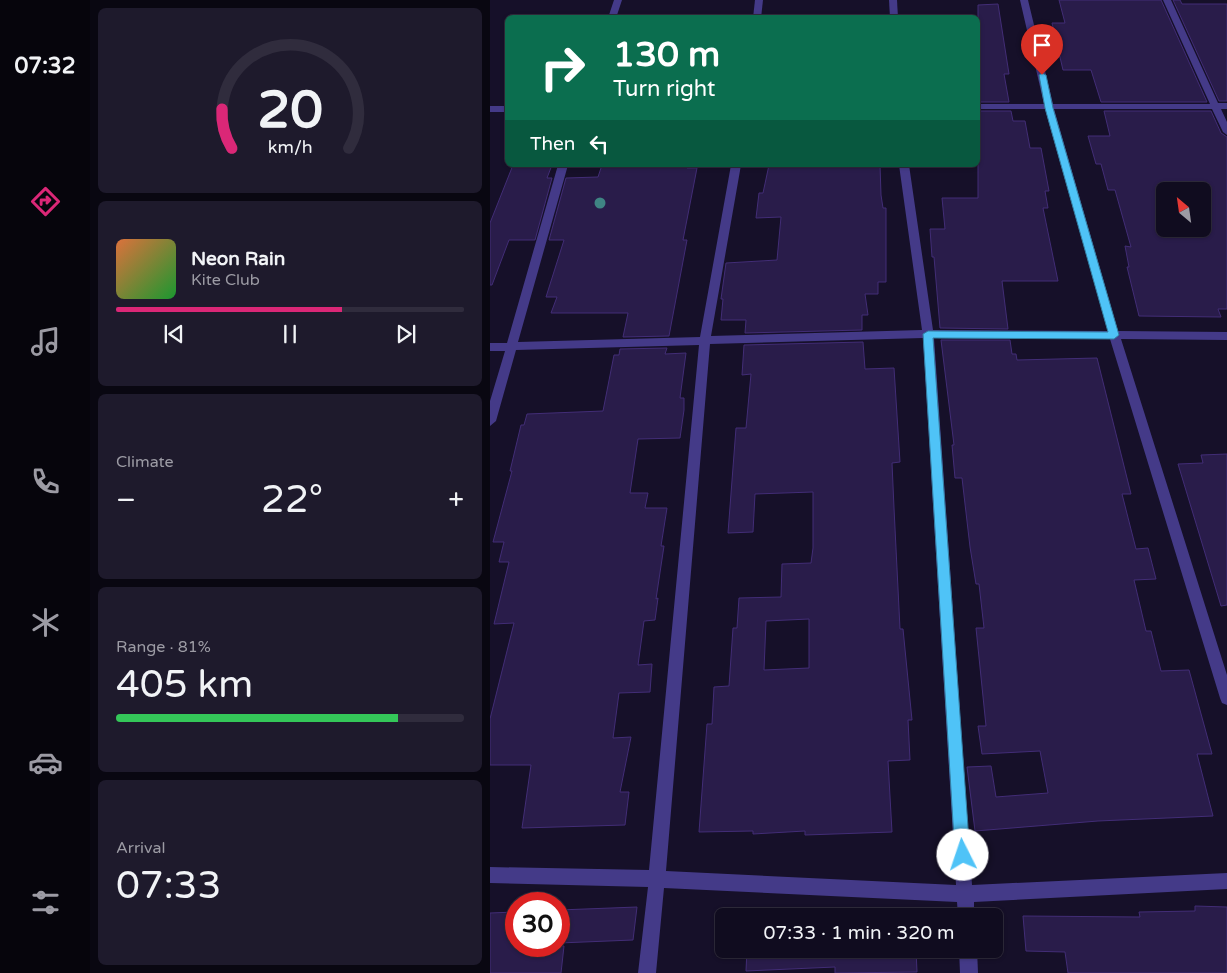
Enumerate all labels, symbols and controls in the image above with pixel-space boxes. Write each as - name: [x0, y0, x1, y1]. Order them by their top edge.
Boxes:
- pin: [1021, 24, 1063, 75]
- icon: arrive: [1028, 31, 1056, 59]
- text: 130 m: [613, 34, 720, 76]
- icon: right: [530, 35, 595, 100]
- text: 07:32: [15, 53, 75, 79]
- text: Turn right: [613, 76, 715, 102]
- text: 20: [257, 79, 323, 142]
- icon: left: [585, 130, 613, 158]
- text: Then: [530, 133, 575, 155]
- text: km/h: [268, 137, 312, 158]
- north arrow: [1156, 182, 1211, 238]
- map controls: [1156, 182, 1211, 237]
- icon: directions: [28, 184, 63, 219]
- text: Neon Rain: [191, 248, 285, 270]
- text: Kite Club: [191, 270, 260, 290]
- icon: previous: [160, 320, 188, 348]
- icon: pause: [276, 320, 304, 348]
- icon: next: [392, 320, 420, 348]
- icon: music: [28, 324, 63, 359]
- text: Climate: [116, 452, 174, 472]
- icon: phone: [28, 464, 63, 499]
- text: 22°: [261, 477, 323, 523]
- text: −: [116, 483, 136, 517]
- text: +: [448, 483, 464, 517]
- icon: climate: [28, 605, 63, 640]
- text: Range · 81%: [116, 637, 211, 657]
- text: 405 km: [116, 662, 253, 708]
- icon: car: [28, 745, 63, 780]
- position arrow: [936, 828, 988, 880]
- text: Arrival: [116, 838, 165, 858]
- text: 07:33: [116, 863, 221, 909]
- icon: filters: [28, 885, 63, 920]
- speed limit sign: 30: [505, 892, 570, 957]
- text: 07:33 · 1 min · 320 m: [763, 922, 955, 944]

